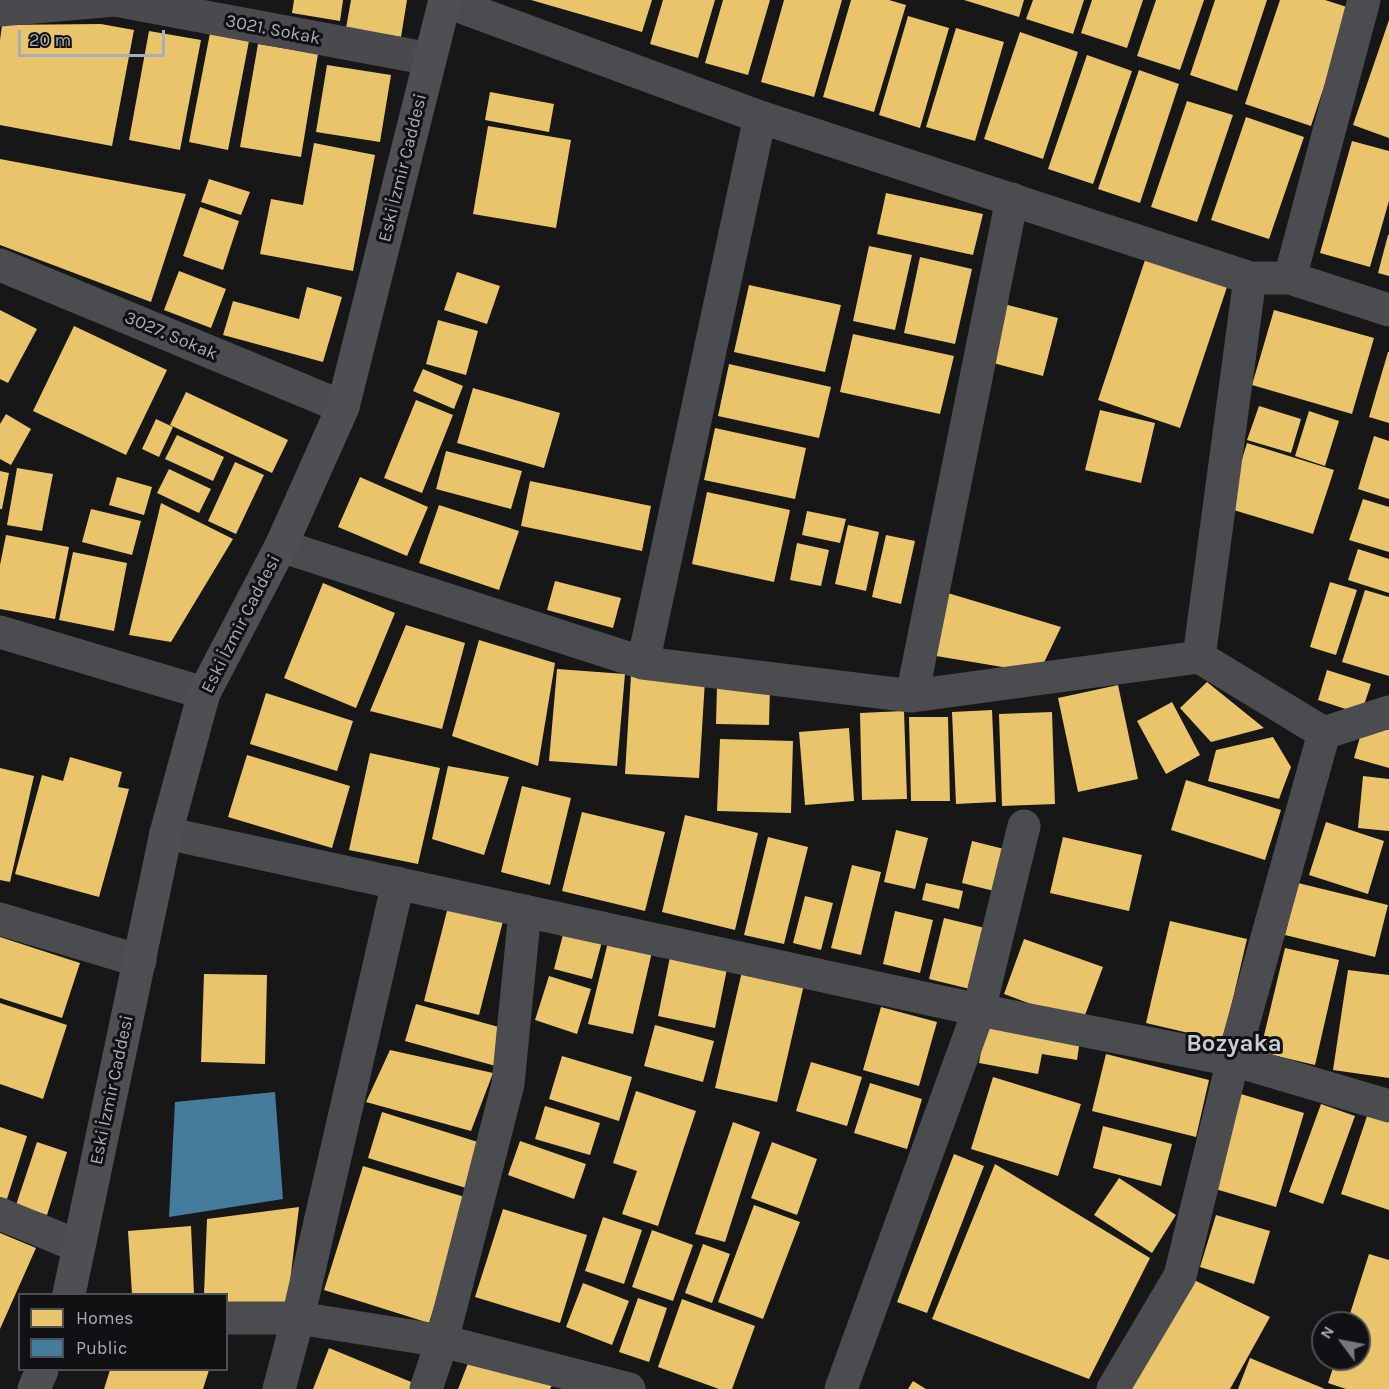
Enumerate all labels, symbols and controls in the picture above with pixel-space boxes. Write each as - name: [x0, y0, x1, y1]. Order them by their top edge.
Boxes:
- street label: 3021. Sokak: [224, 10, 322, 50]
- scale bar: [21, 18, 168, 56]
- text: 20 m: [29, 29, 71, 51]
- street label: Eski İzmir Caddesi: [374, 92, 432, 244]
- street label: 3027. Sokak: [121, 307, 221, 365]
- street label: Eski İzmir Caddesi: [197, 551, 285, 697]
- street label: Eski İzmir Caddesi: [86, 1013, 138, 1167]
- district label: Bozyaka: [1186, 1030, 1282, 1058]
- legend: [18, 1293, 228, 1371]
- text: Homes: [76, 1307, 133, 1329]
- north arrow: [1311, 1311, 1371, 1371]
- text: N: [1316, 1322, 1338, 1342]
- text: Public: [76, 1337, 127, 1359]

